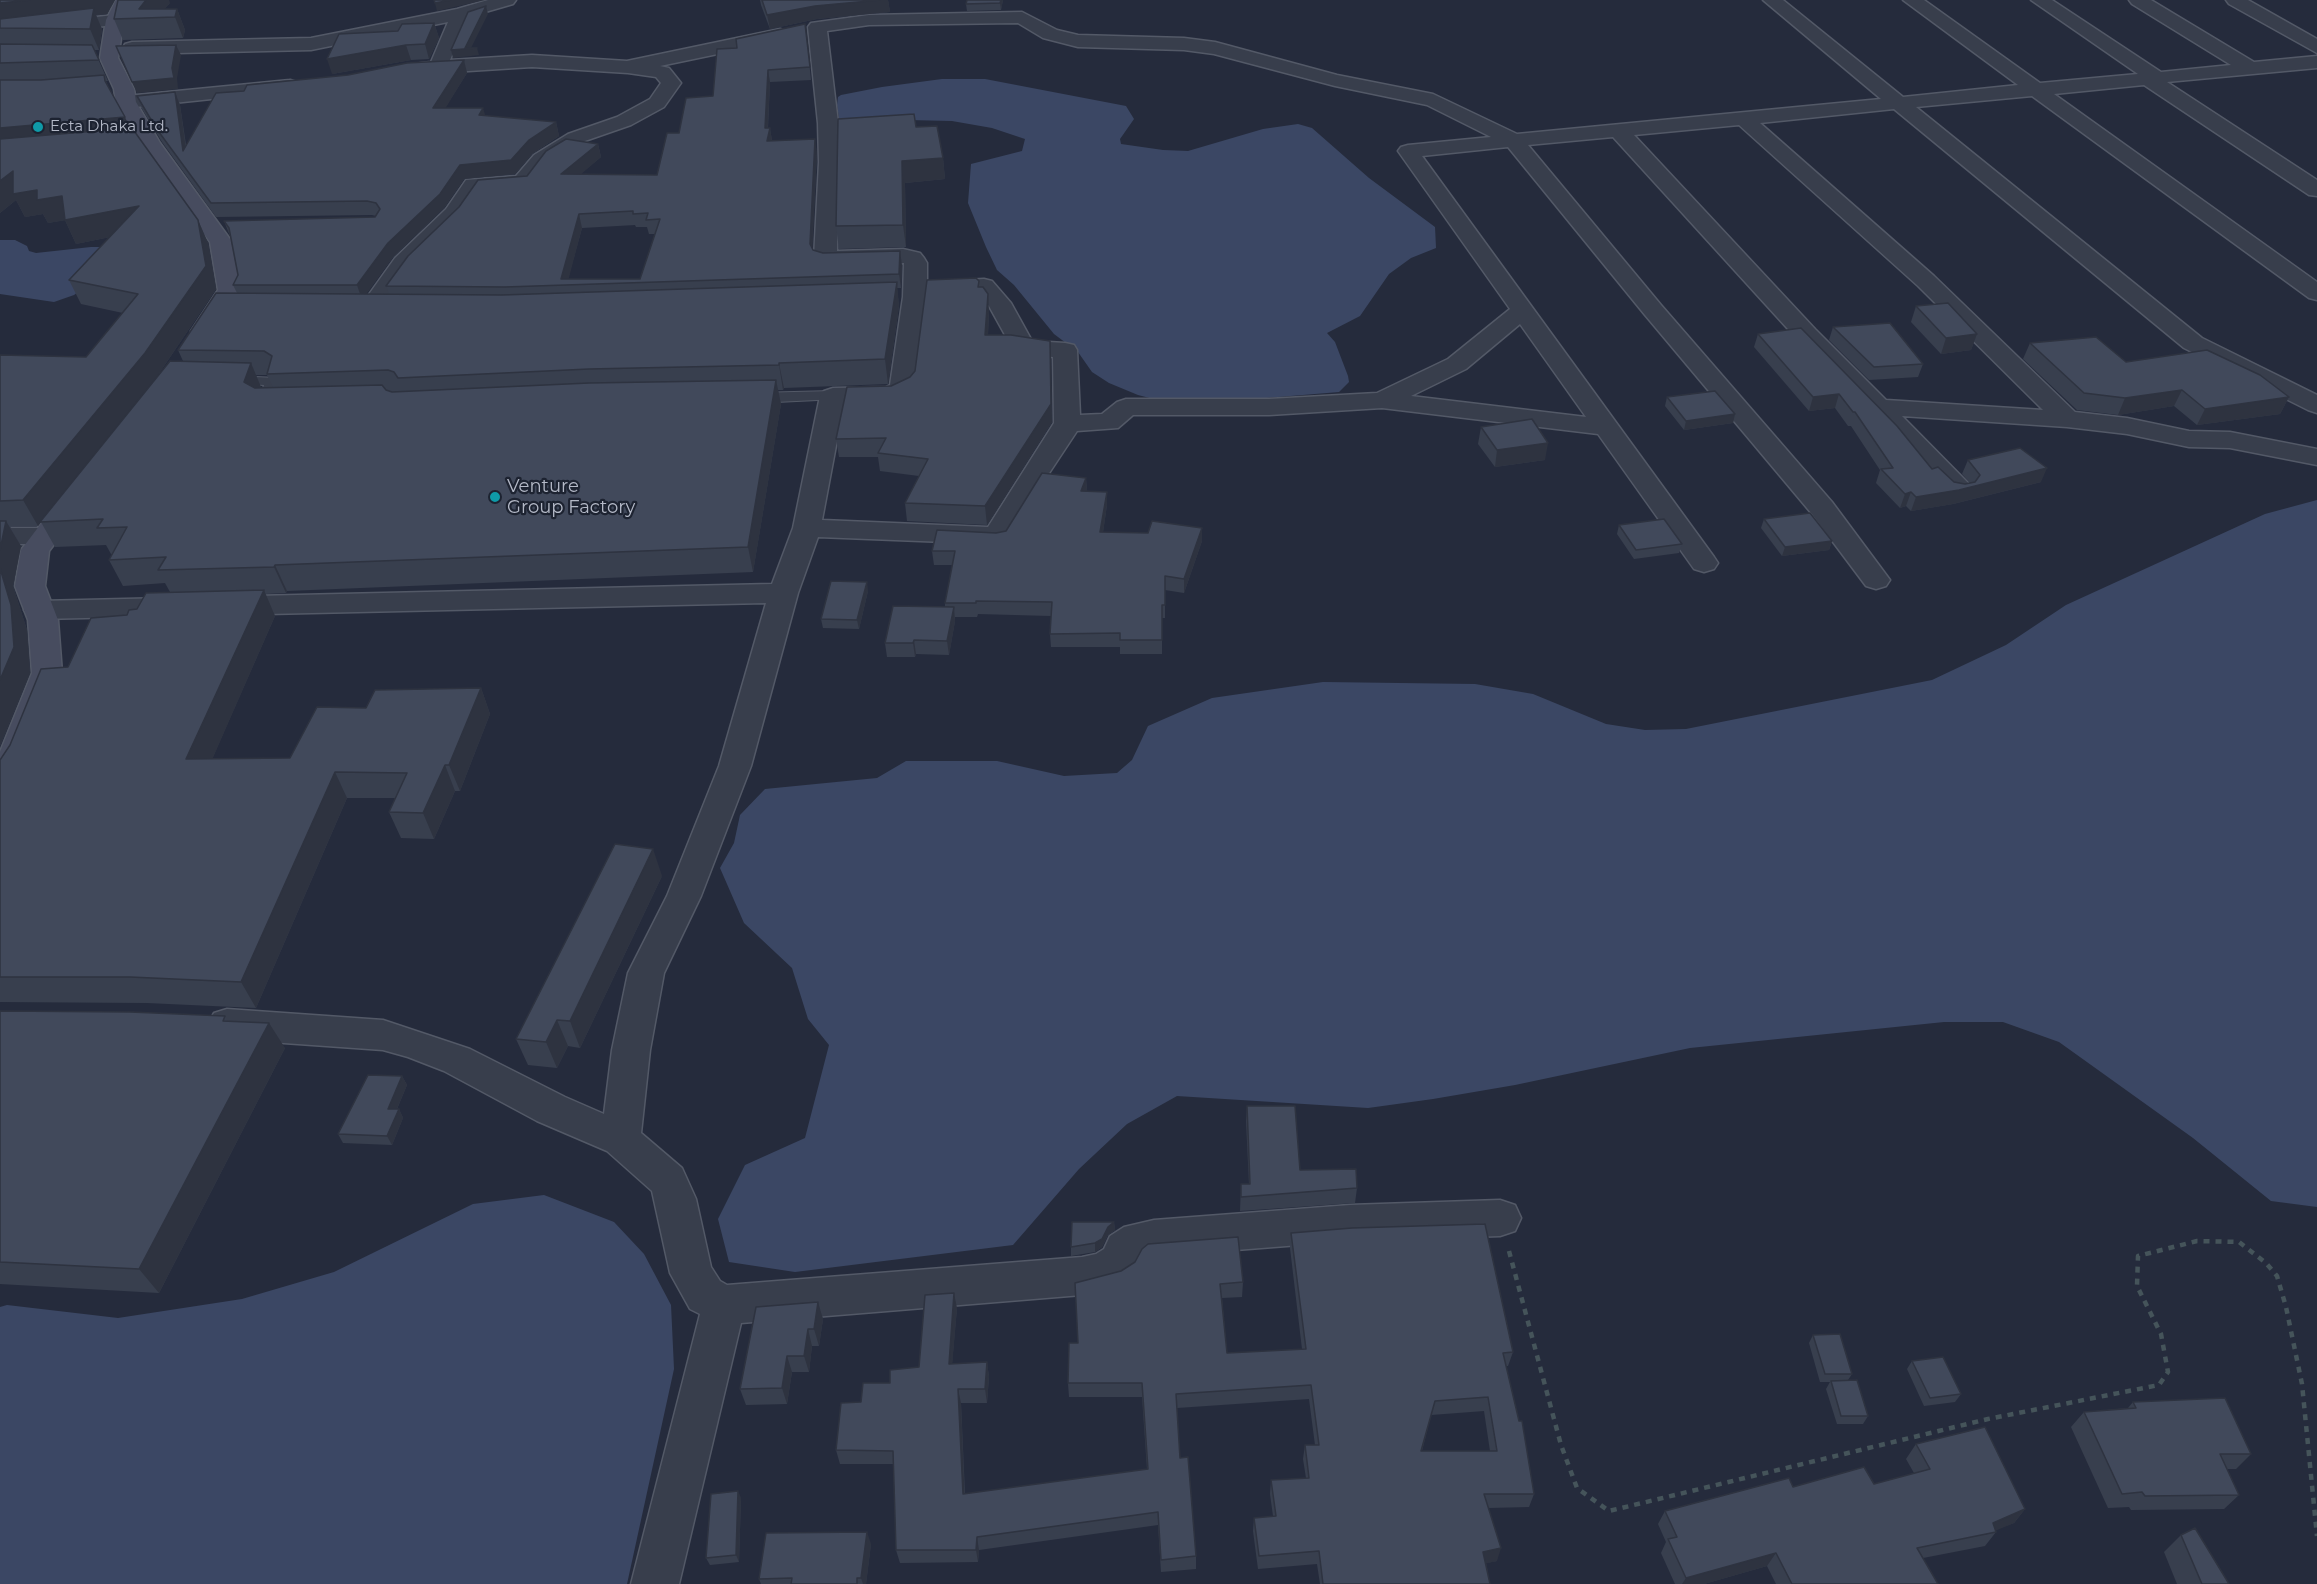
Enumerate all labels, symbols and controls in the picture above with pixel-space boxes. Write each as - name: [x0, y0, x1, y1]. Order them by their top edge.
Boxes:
- place label: Ecta Dhaka Ltd.: [50, 118, 168, 136]
- marker: Ecta Dhaka Ltd.: [31, 120, 45, 134]
- place label: Venture Group Factory: [507, 476, 635, 518]
- marker: Venture Group Factory: [488, 490, 502, 504]

